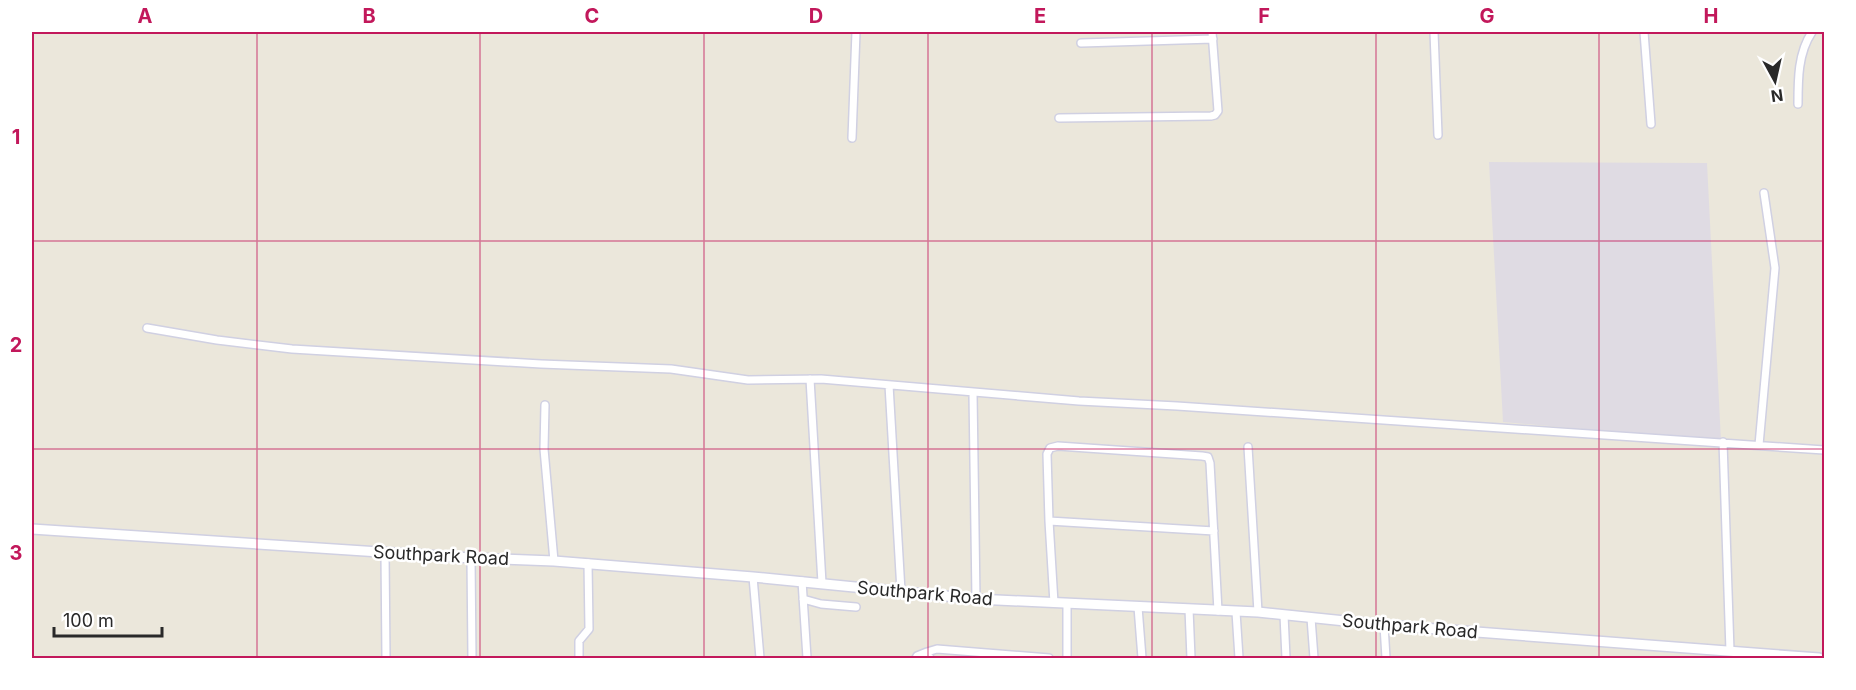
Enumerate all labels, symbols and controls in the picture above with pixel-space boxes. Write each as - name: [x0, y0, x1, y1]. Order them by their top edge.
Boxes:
- text: A: [138, 4, 153, 28]
- text: B: [362, 4, 376, 28]
- text: C: [585, 4, 599, 28]
- text: D: [809, 4, 823, 28]
- text: E: [1034, 4, 1046, 28]
- text: F: [1258, 4, 1270, 28]
- text: G: [1479, 4, 1495, 28]
- text: H: [1704, 4, 1718, 28]
- north arrow: [1745, 51, 1805, 111]
- text: N: [1770, 85, 1785, 107]
- text: 1: [12, 125, 20, 149]
- text: 2: [10, 333, 22, 357]
- text: 3: [10, 541, 22, 565]
- street label: Southpark Road: [372, 541, 510, 569]
- street label: Southpark Road: [856, 577, 994, 609]
- scale bar: [54, 600, 162, 638]
- text: 100 m: [63, 610, 114, 631]
- street label: Southpark Road: [1341, 610, 1479, 642]

